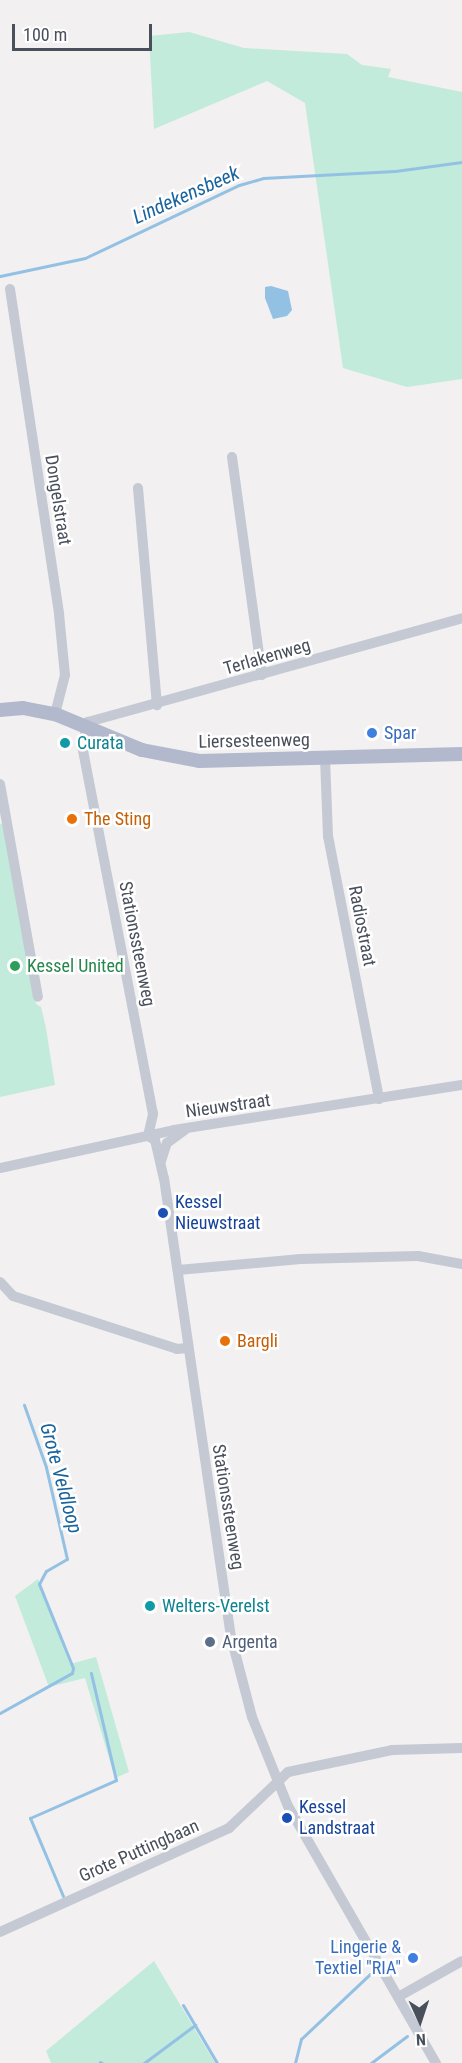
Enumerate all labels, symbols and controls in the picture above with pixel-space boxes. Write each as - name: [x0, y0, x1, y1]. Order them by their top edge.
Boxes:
- scale bar: [15, 12, 154, 50]
- text: 100 m: [23, 24, 67, 45]
- water label: Lindekensbeek: [129, 161, 243, 229]
- street label: Dongelstraat: [40, 454, 76, 546]
- street label: Terlakenweg: [221, 634, 313, 680]
- place label: Spar: [384, 722, 416, 744]
- marker: Spar: [365, 726, 379, 740]
- street label: Liersesteenweg: [198, 729, 310, 753]
- place label: Curata: [77, 732, 124, 754]
- marker: Curata: [58, 736, 72, 750]
- place label: The Sting: [84, 808, 151, 830]
- marker: The Sting: [65, 812, 79, 826]
- street label: Stationssteenweg: [114, 880, 160, 1008]
- street label: Radiostraat: [344, 884, 380, 968]
- place label: Kessel United: [27, 955, 124, 977]
- marker: Kessel United: [8, 959, 22, 973]
- street label: Nieuwstraat: [184, 1089, 272, 1123]
- place label: Kessel Nieuwstraat: [175, 1192, 260, 1234]
- marker: Kessel Nieuwstraat: [156, 1206, 170, 1220]
- place label: Bargli: [237, 1330, 278, 1352]
- marker: Bargli: [218, 1334, 232, 1348]
- water label: Grote Veldloop: [35, 1420, 87, 1536]
- street label: Stationssteenweg: [207, 1443, 249, 1571]
- place label: Welters-Verelst: [162, 1595, 269, 1617]
- marker: Welters-Verelst: [143, 1599, 157, 1613]
- place label: Argenta: [222, 1631, 278, 1653]
- marker: Argenta: [203, 1635, 217, 1649]
- place label: Kessel Landstraat: [299, 1797, 375, 1840]
- marker: Kessel Landstraat: [280, 1811, 294, 1825]
- street label: Grote Puttingbaan: [76, 1815, 202, 1887]
- place label: Lingerie & Textiel "RIA": [315, 1937, 401, 1980]
- marker: Lingerie & Textiel "RIA": [406, 1951, 420, 1965]
- north arrow: [390, 1991, 450, 2051]
- text: N: [416, 2030, 426, 2049]

